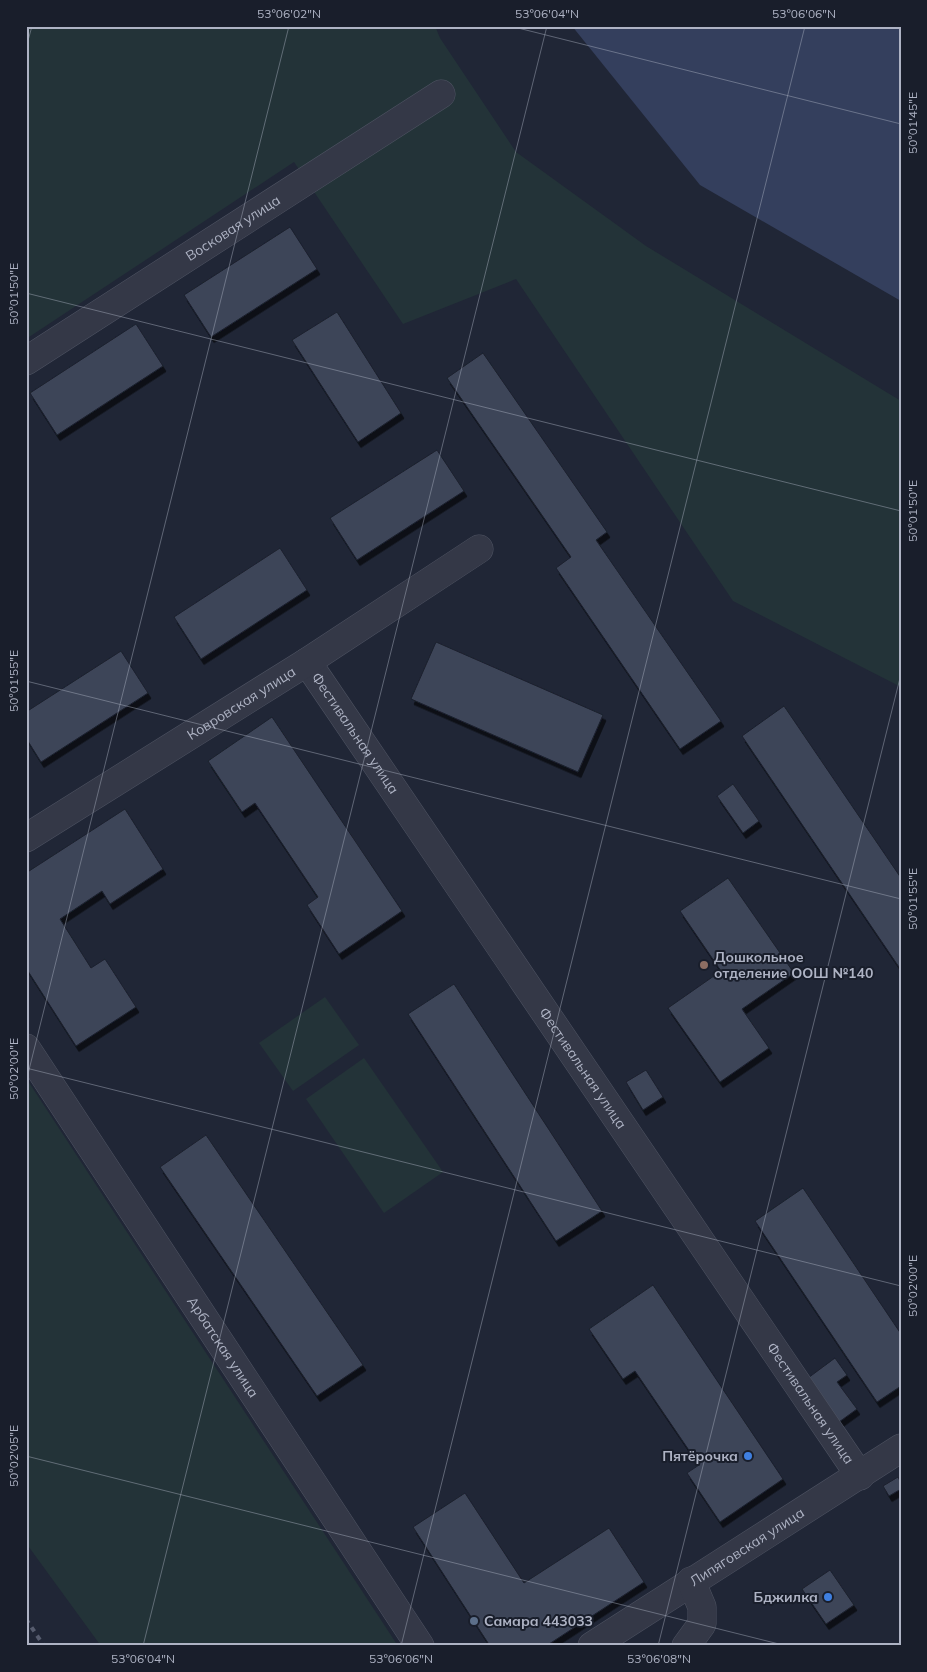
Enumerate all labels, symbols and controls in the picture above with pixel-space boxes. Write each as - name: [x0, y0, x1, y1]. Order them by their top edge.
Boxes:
- text: 53°06'02"N: [257, 6, 321, 21]
- text: 53°06'04"N: [515, 6, 579, 21]
- text: 53°06'06"N: [772, 6, 836, 21]
- text: 50°01'45"E: [905, 92, 920, 154]
- street label: Восковая улица: [182, 191, 284, 265]
- text: 50°01'50"E: [6, 263, 21, 325]
- text: 50°01'50"E: [905, 480, 920, 542]
- text: 50°01'55"E: [6, 650, 21, 712]
- street label: Ковровская улица: [184, 662, 299, 744]
- street label: Фестивальная улица: [308, 669, 403, 797]
- text: 50°01'55"E: [905, 868, 920, 930]
- place label: Дошкольное отделение ООШ №140: [714, 948, 873, 982]
- marker: Дошкольное отделение ООШ №140: [698, 959, 710, 971]
- street label: Фестивальная улица: [535, 1004, 631, 1132]
- text: 50°02'00"E: [6, 1038, 21, 1100]
- text: 50°02'00"E: [905, 1255, 920, 1317]
- street label: Арбатская улица: [183, 1293, 263, 1401]
- street label: Фестивальная улица: [763, 1339, 858, 1467]
- text: 50°02'05"E: [6, 1425, 21, 1487]
- place label: Пятёрочка: [662, 1447, 738, 1465]
- marker: Пятёрочка: [742, 1450, 754, 1462]
- street label: Липяговская улица: [686, 1503, 808, 1590]
- place label: Бджилка: [754, 1588, 818, 1606]
- marker: Бджилка: [822, 1591, 834, 1603]
- place label: Самара 443033: [484, 1612, 593, 1630]
- marker: Самара 443033: [468, 1615, 480, 1627]
- text: 53°06'04"N: [111, 1651, 175, 1666]
- text: 53°06'06"N: [369, 1651, 433, 1666]
- text: 53°06'08"N: [627, 1651, 691, 1666]

